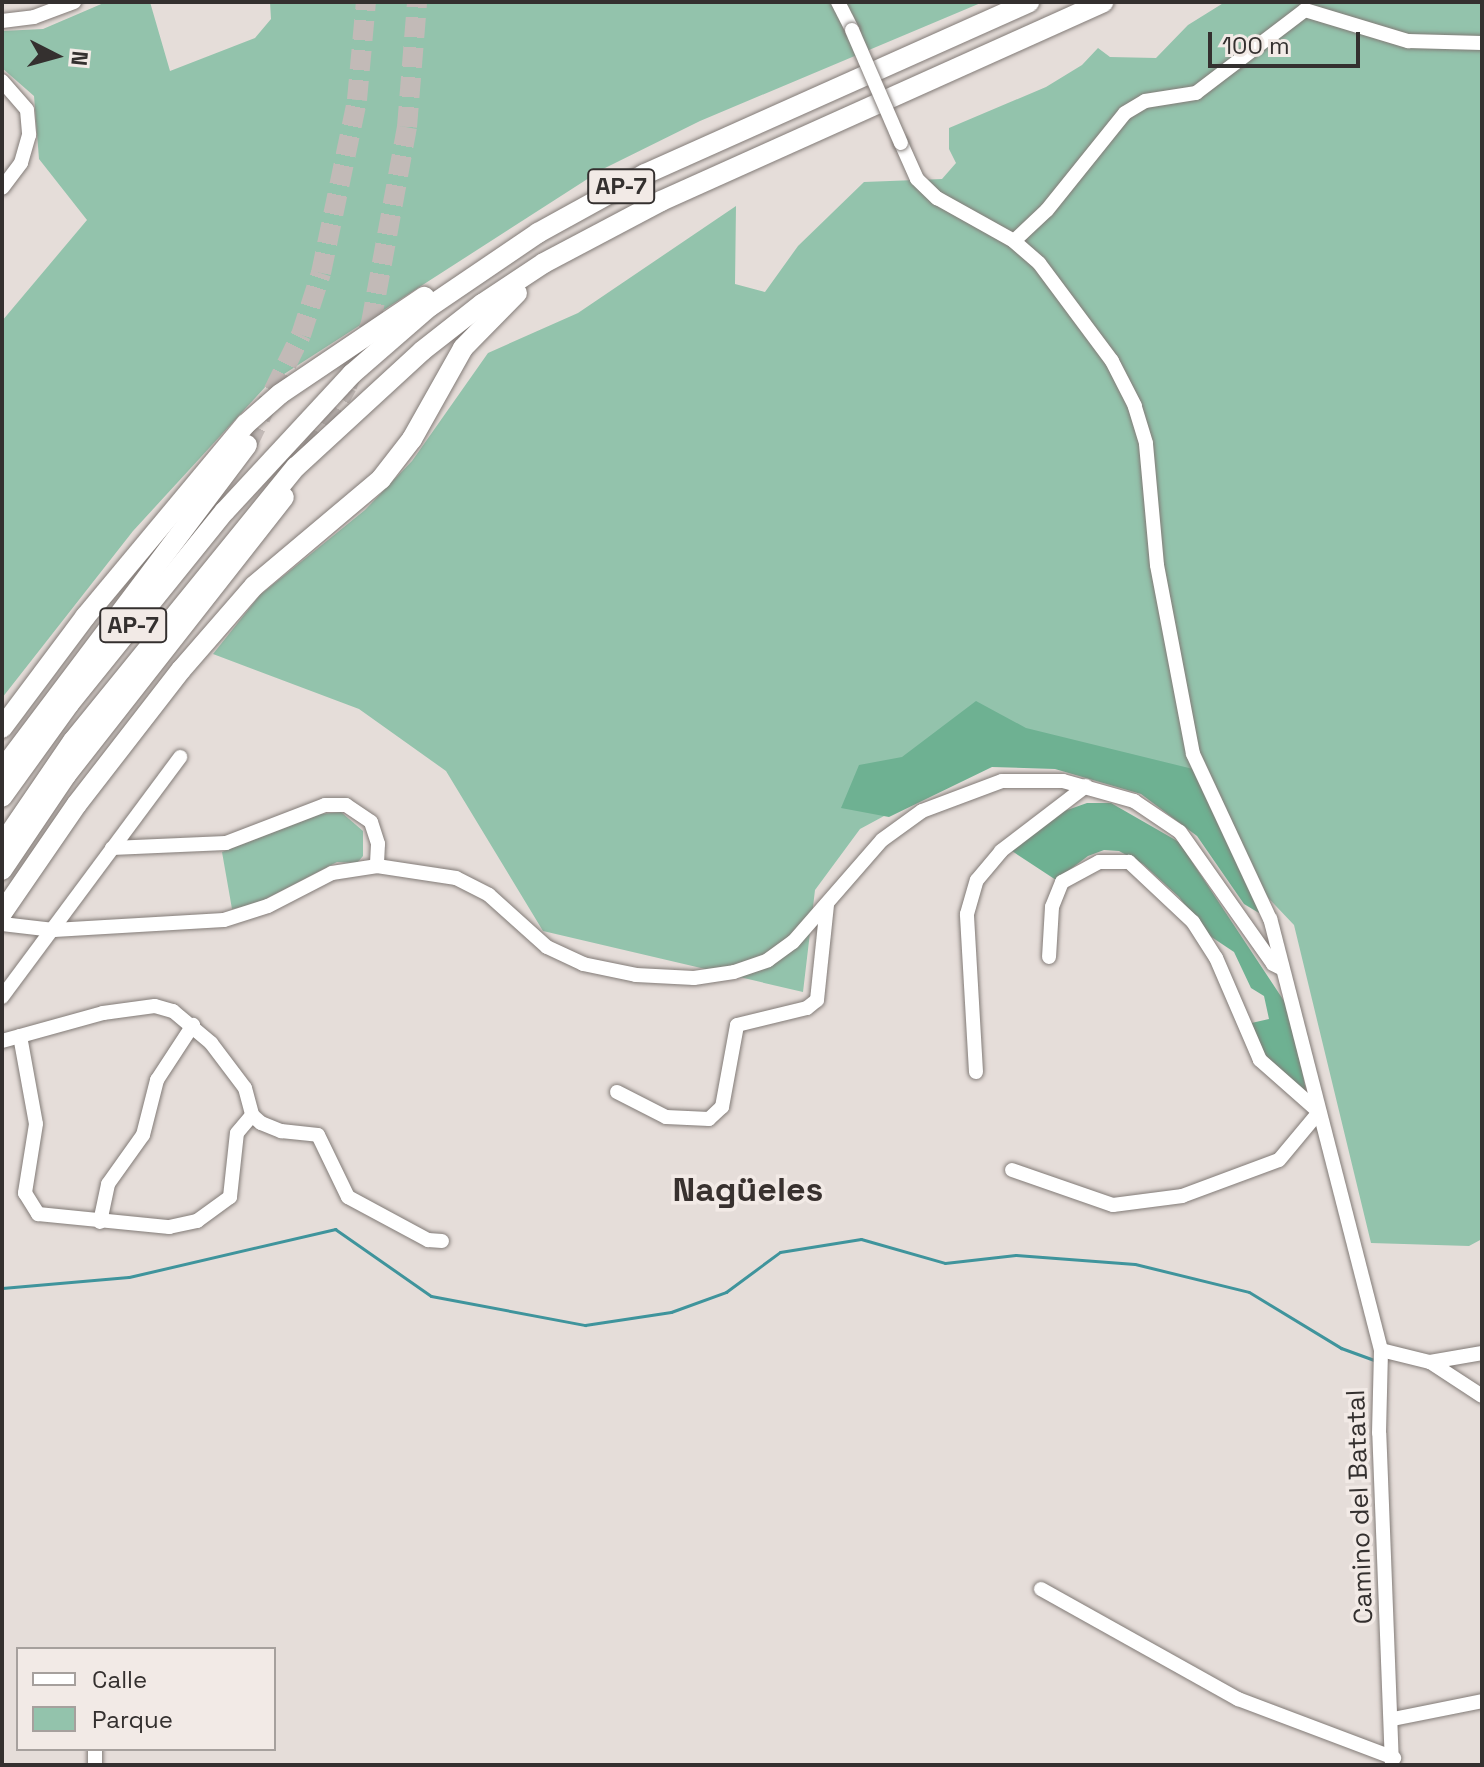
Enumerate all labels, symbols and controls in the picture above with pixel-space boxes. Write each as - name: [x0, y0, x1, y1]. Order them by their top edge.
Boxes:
- north arrow: [16, 16, 96, 96]
- scale bar: [1212, 16, 1364, 66]
- text: 100 m: [1222, 30, 1290, 61]
- text: N: [65, 50, 95, 67]
- road number: AP-7: [587, 166, 655, 206]
- road number: AP-7: [99, 605, 167, 645]
- district label: Nagüeles: [673, 1170, 823, 1210]
- street label: Camino del Batatal: [1340, 1389, 1380, 1625]
- legend: [16, 1647, 276, 1751]
- text: Calle: [92, 1664, 147, 1695]
- text: Parque: [92, 1704, 173, 1735]

